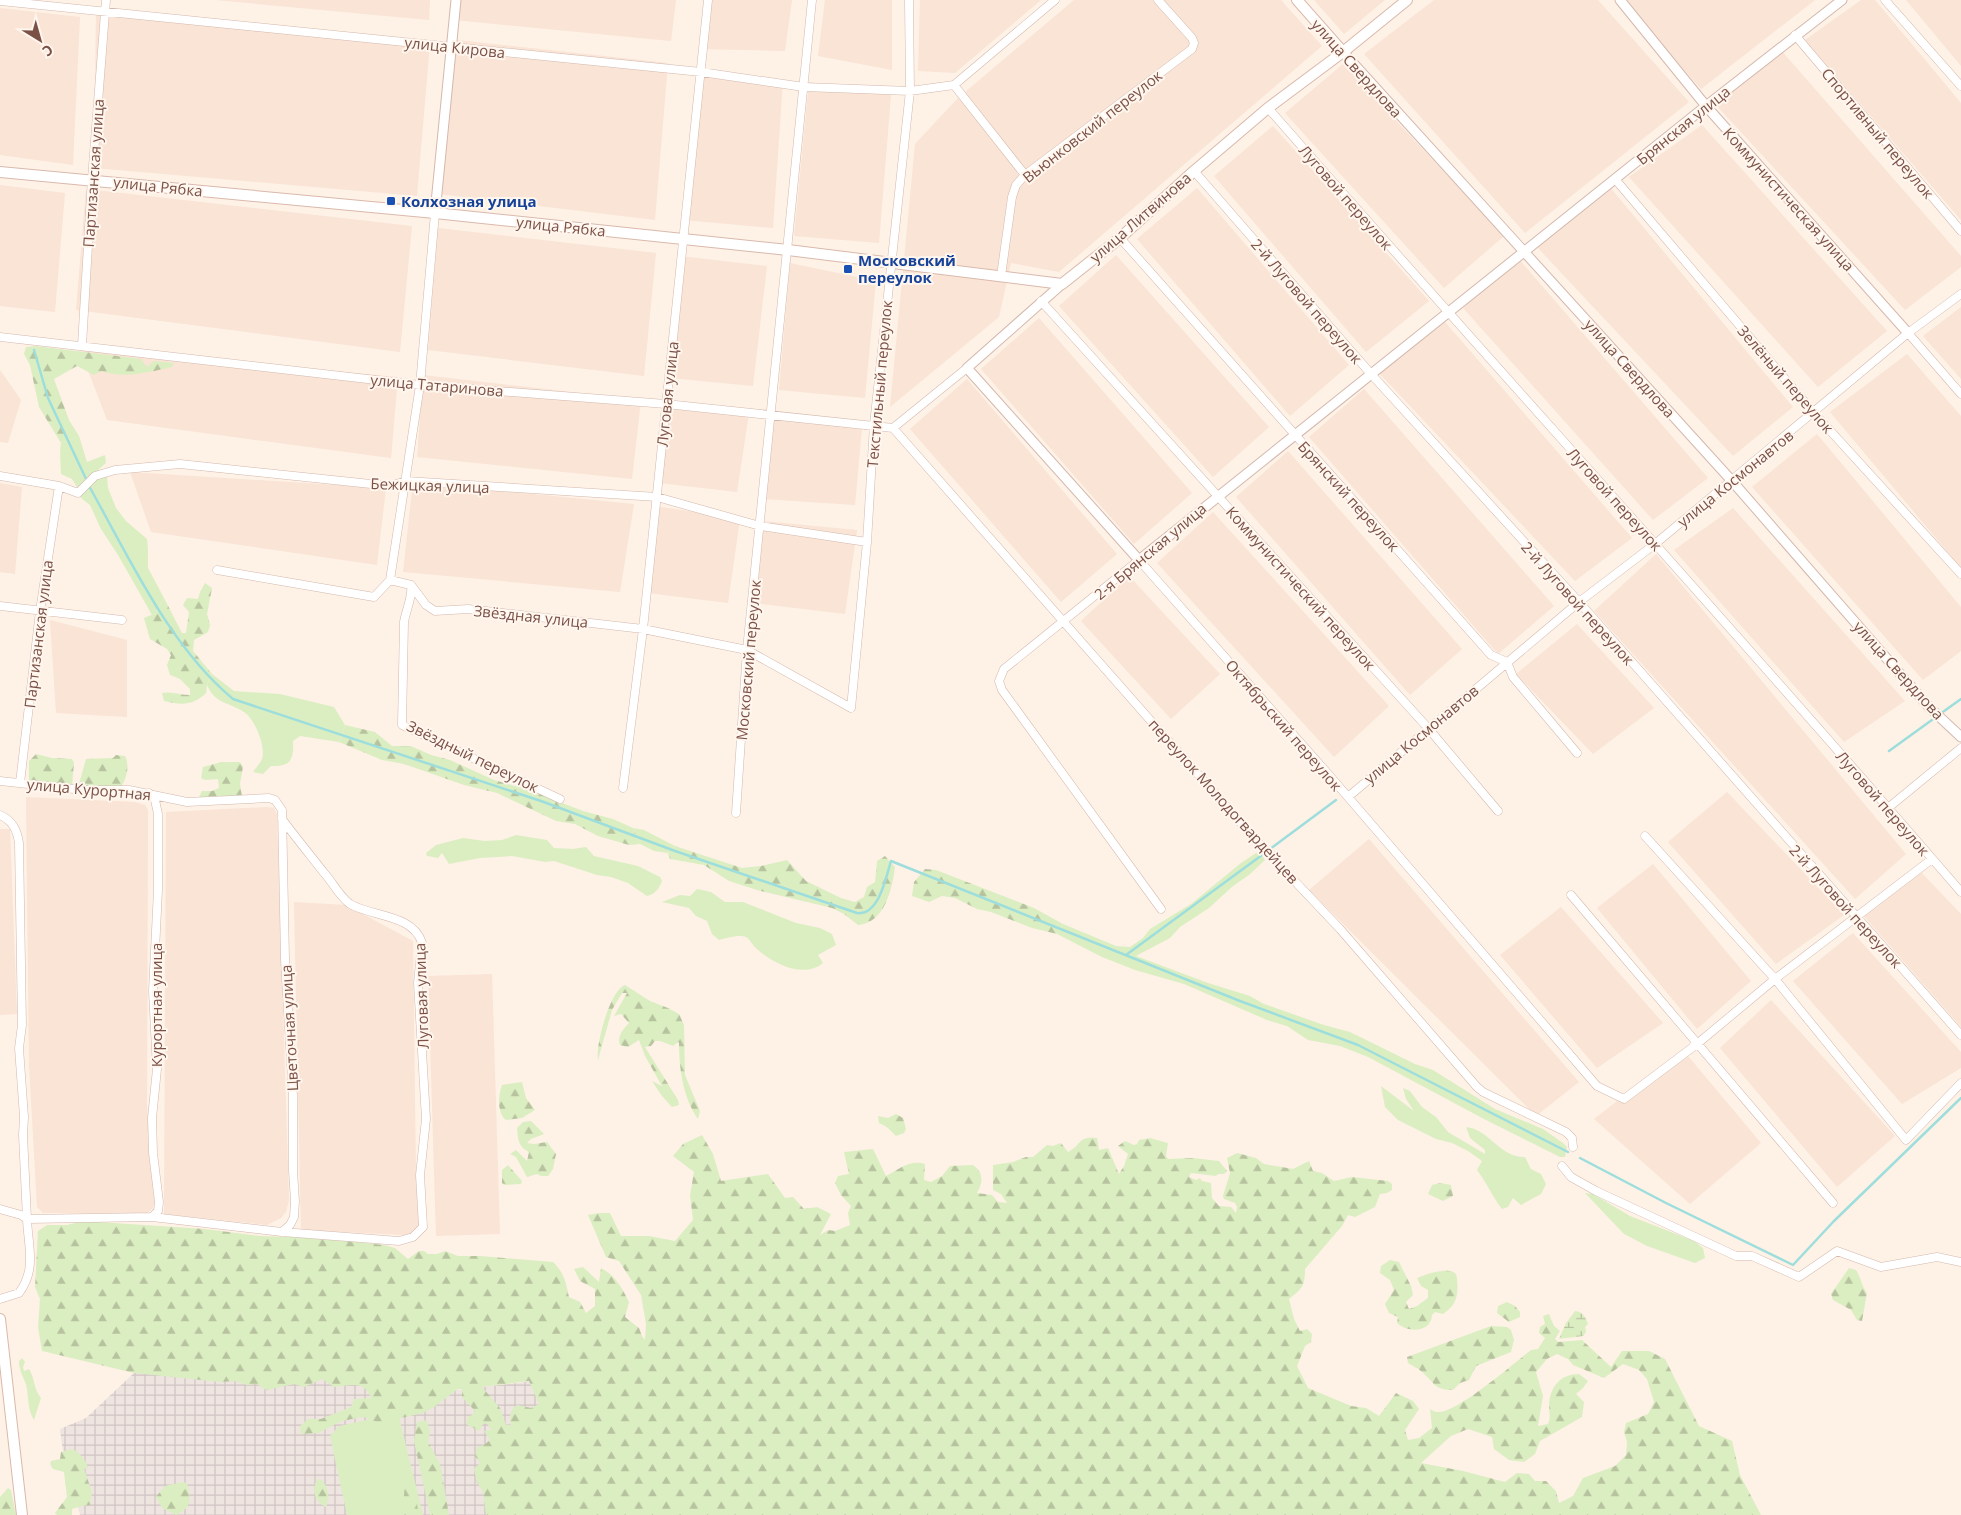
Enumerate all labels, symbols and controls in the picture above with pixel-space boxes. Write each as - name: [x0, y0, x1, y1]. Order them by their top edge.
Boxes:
- street label: улица Свердлова: [1307, 14, 1407, 122]
- north arrow: [15, 15, 65, 65]
- street label: улица Кирова: [404, 32, 506, 62]
- text: С: [39, 41, 57, 61]
- street label: Спортивный переулок: [1817, 63, 1939, 203]
- street label: Вьюнковский переулок: [1018, 65, 1166, 187]
- street label: Брянская улица: [1632, 81, 1734, 169]
- street label: Партизанская улица: [78, 98, 108, 248]
- street label: Коммунистическая улица: [1719, 123, 1859, 275]
- street label: Луговой переулок: [1295, 140, 1397, 254]
- street label: улица Литвинова: [1085, 167, 1195, 267]
- street label: улица Рябка: [112, 171, 204, 201]
- place label: Колхозная улица: [401, 191, 537, 211]
- marker: Колхозная улица: [385, 195, 397, 207]
- street label: улица Рябка: [515, 211, 607, 241]
- street label: 2-й Луговой переулок: [1247, 234, 1367, 368]
- place label: Московский переулок: [858, 250, 956, 287]
- marker: Московский переулок: [842, 263, 854, 275]
- street label: Текстильный переулок: [862, 299, 896, 469]
- street label: улица Свердлова: [1580, 314, 1680, 422]
- street label: Зелёный переулок: [1734, 321, 1839, 437]
- street label: Луговая улица: [652, 340, 682, 448]
- street label: улица Татаринова: [370, 369, 504, 401]
- street label: улица Космонавтов: [1673, 425, 1797, 531]
- street label: Брянский переулок: [1294, 436, 1404, 556]
- street label: Луговой переулок: [1563, 443, 1667, 555]
- street label: Бежицкая улица: [370, 473, 490, 497]
- street label: 2-я Брянская улица: [1090, 498, 1210, 604]
- street label: Коммунистический переулок: [1222, 502, 1380, 674]
- street label: 2-й Луговой переулок: [1517, 537, 1639, 669]
- street label: Партизанская улица: [19, 559, 57, 709]
- street label: Московский переулок: [731, 579, 765, 741]
- street label: Звёздная улица: [473, 600, 589, 632]
- street label: улица Свердлова: [1849, 616, 1949, 724]
- street label: Октябрьский переулок: [1221, 655, 1347, 795]
- street label: улица Космонавтов: [1360, 680, 1482, 788]
- street label: переулок Молодогвардейцев: [1144, 714, 1304, 888]
- street label: Звёздный переулок: [404, 715, 542, 797]
- street label: Луговой переулок: [1832, 746, 1934, 860]
- street label: улица Курортная: [26, 774, 152, 804]
- street label: 2-й Луговой переулок: [1785, 840, 1907, 972]
- street label: Курортная улица: [146, 943, 166, 1067]
- street label: Луговая улица: [409, 943, 433, 1049]
- street label: Цветочная улица: [276, 964, 302, 1092]

